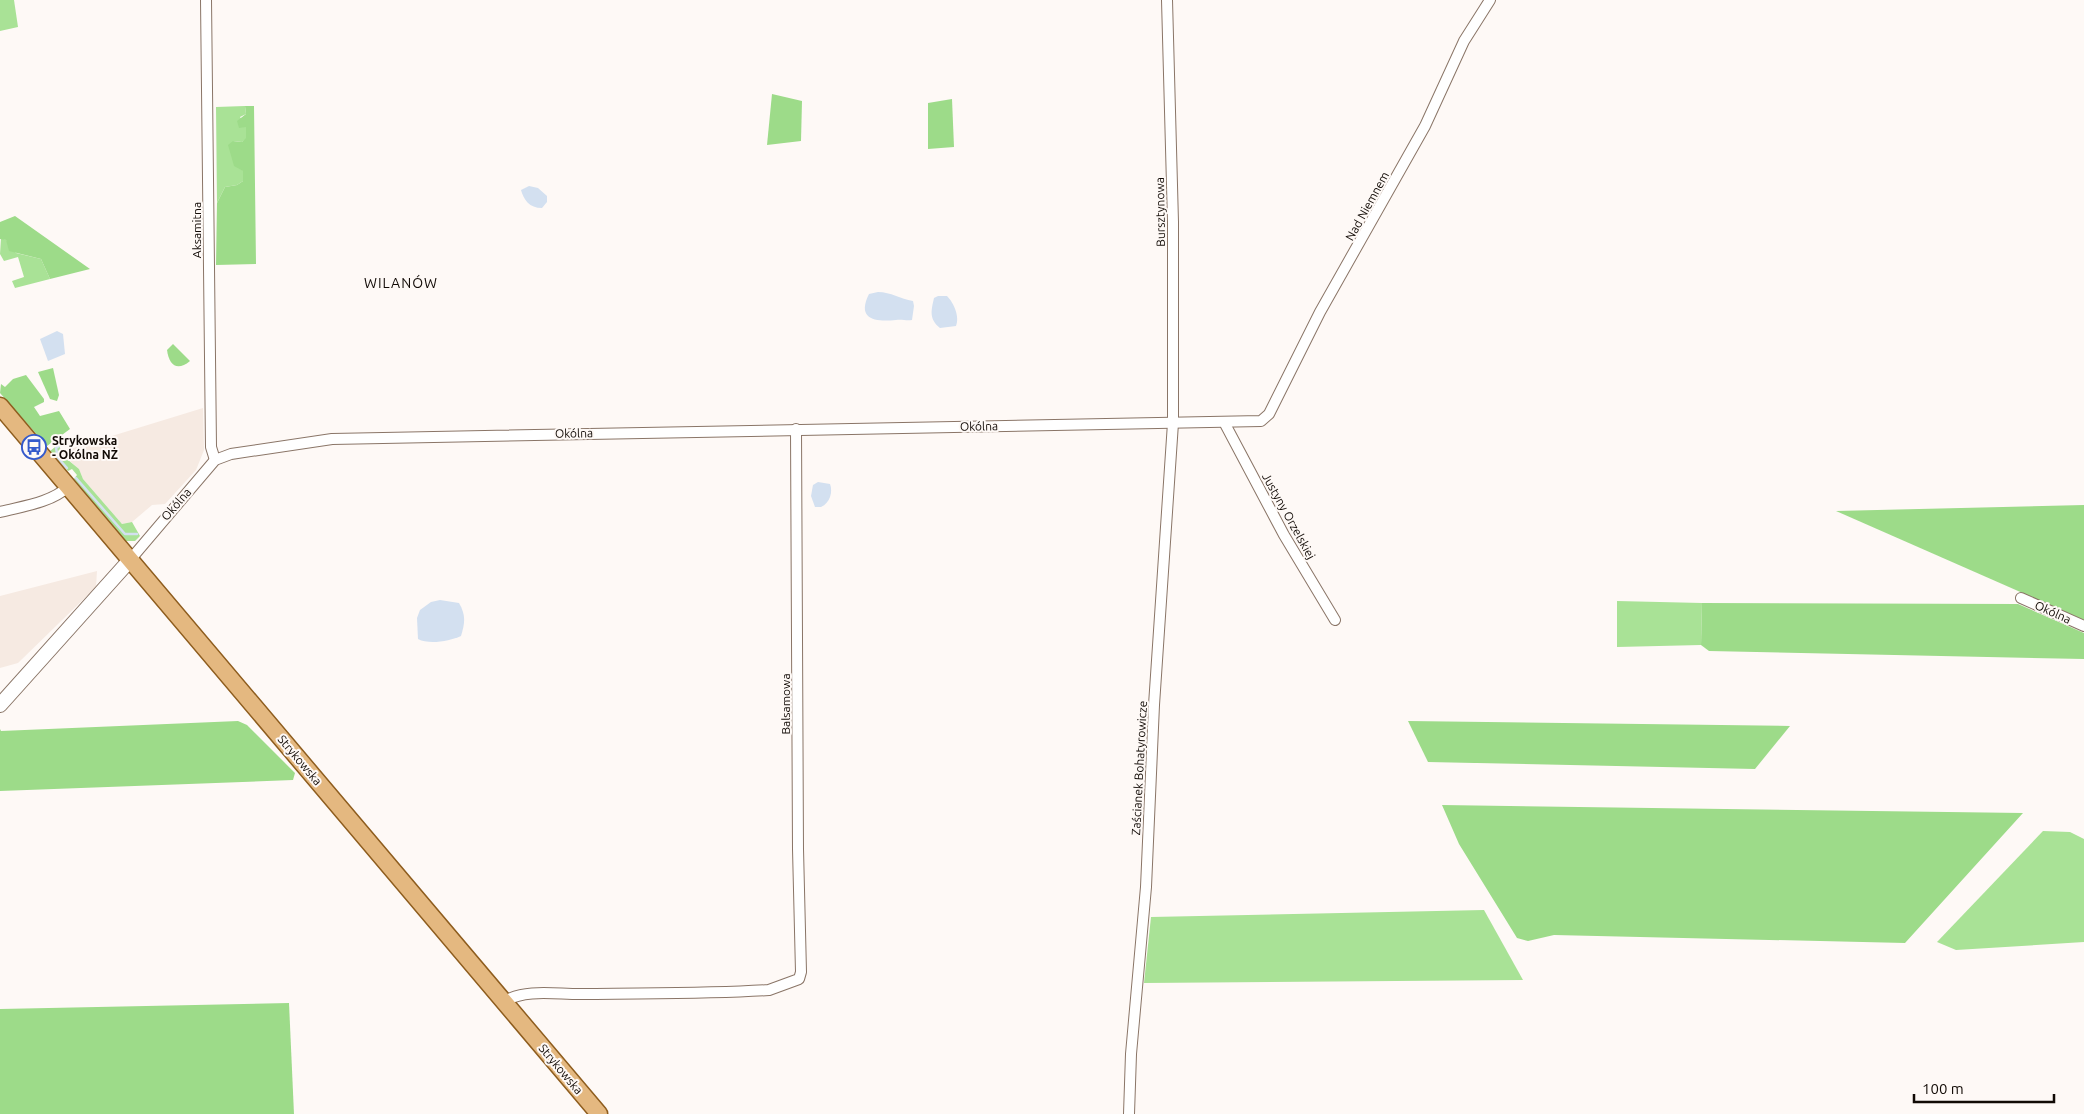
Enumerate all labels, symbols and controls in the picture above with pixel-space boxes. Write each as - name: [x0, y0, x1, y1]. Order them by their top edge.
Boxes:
- street label: Nad Niemnem: [1343, 169, 1391, 243]
- street label: Bursztynowa: [1153, 177, 1167, 247]
- street label: Aksamitna: [190, 202, 203, 258]
- district label: WILANÓW: [364, 274, 438, 291]
- street label: Okólna: [960, 419, 998, 433]
- street label: Okólna: [555, 426, 593, 440]
- bus stop icon: Strykowska - Okólna NŻ: [21, 434, 47, 460]
- place label: Strykowska - Okólna NŻ: [52, 434, 118, 461]
- street label: Justyny Orzelskiej: [1260, 471, 1318, 561]
- street label: Okólna: [159, 485, 193, 523]
- street label: Okólna: [2033, 598, 2073, 626]
- street label: Balsamowa: [779, 673, 792, 735]
- street label: Zaścianek Bohatyrowicze: [1129, 700, 1149, 836]
- street label: Strykowska: [275, 732, 325, 788]
- street label: Strykowska: [536, 1041, 586, 1097]
- scale bar: [1914, 1072, 2054, 1104]
- text: 100 m: [1922, 1080, 1964, 1097]

